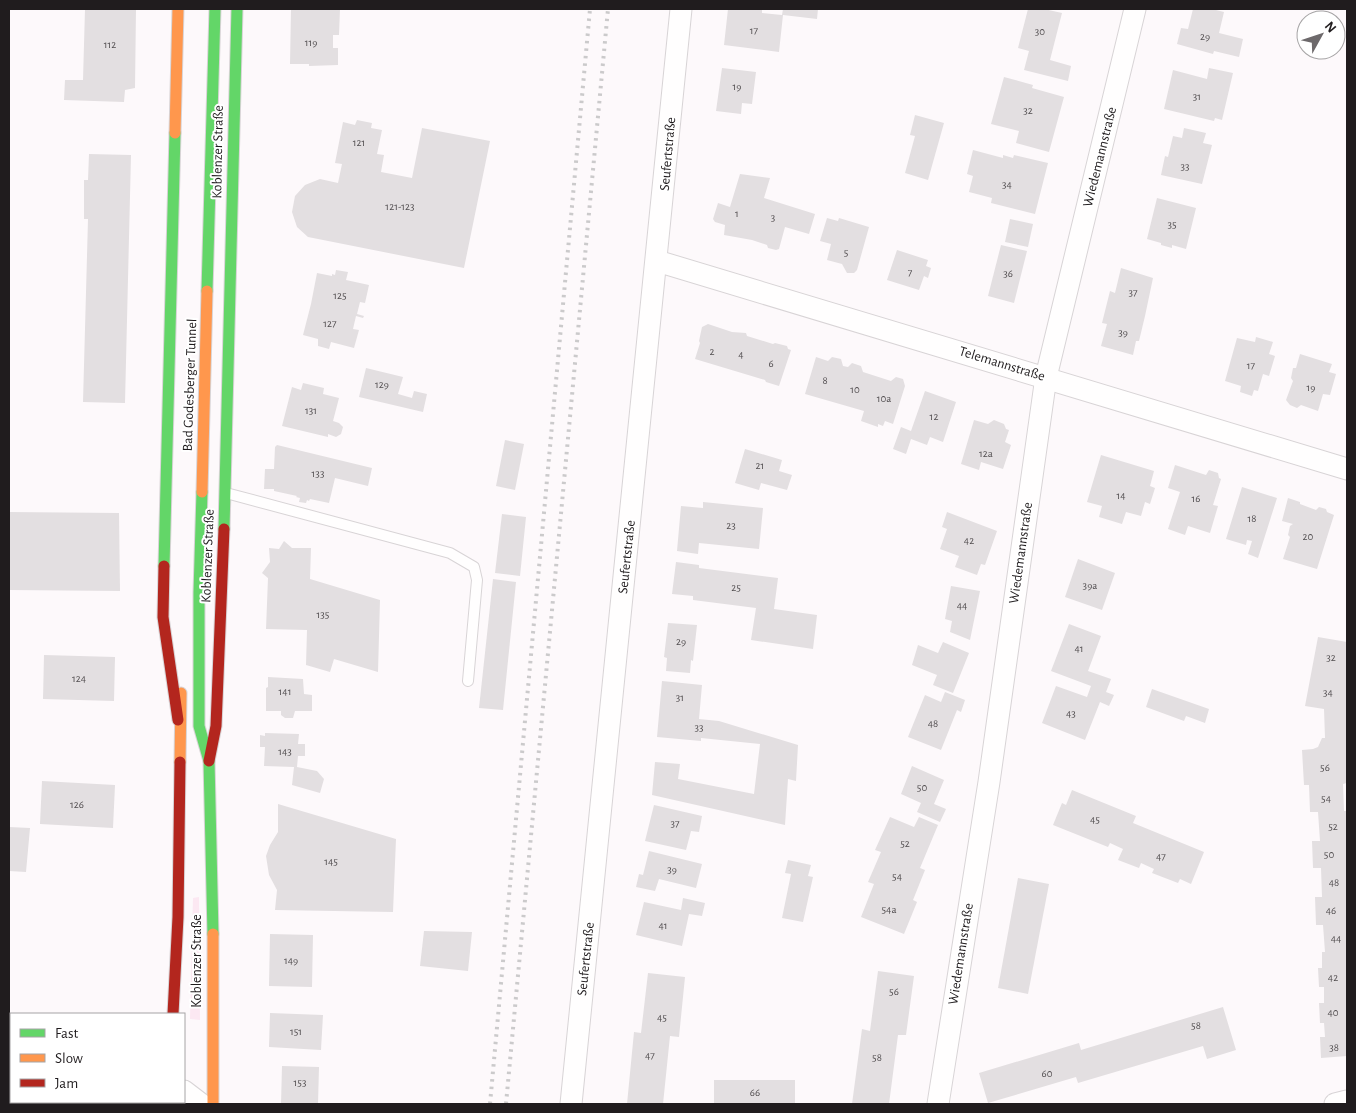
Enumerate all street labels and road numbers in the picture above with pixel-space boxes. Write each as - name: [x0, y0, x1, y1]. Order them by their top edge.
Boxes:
- street label: Koblenzer Straße: [210, 105, 226, 199]
- street label: Wiedemannstraße: [1081, 106, 1119, 208]
- street label: Seufertstraße: [658, 117, 678, 191]
- street label: Bad Godesberger Tunnel: [181, 318, 199, 452]
- street label: Telemannstraße: [957, 344, 1047, 384]
- street label: Wiedemannstraße: [1007, 501, 1035, 605]
- street label: Koblenzer Straße: [199, 509, 217, 603]
- street label: Seufertstraße: [616, 520, 638, 594]
- street label: Wiedemannstraße: [946, 902, 976, 1006]
- street label: Koblenzer Straße: [190, 914, 204, 1008]
- street label: Seufertstraße: [575, 922, 597, 996]

